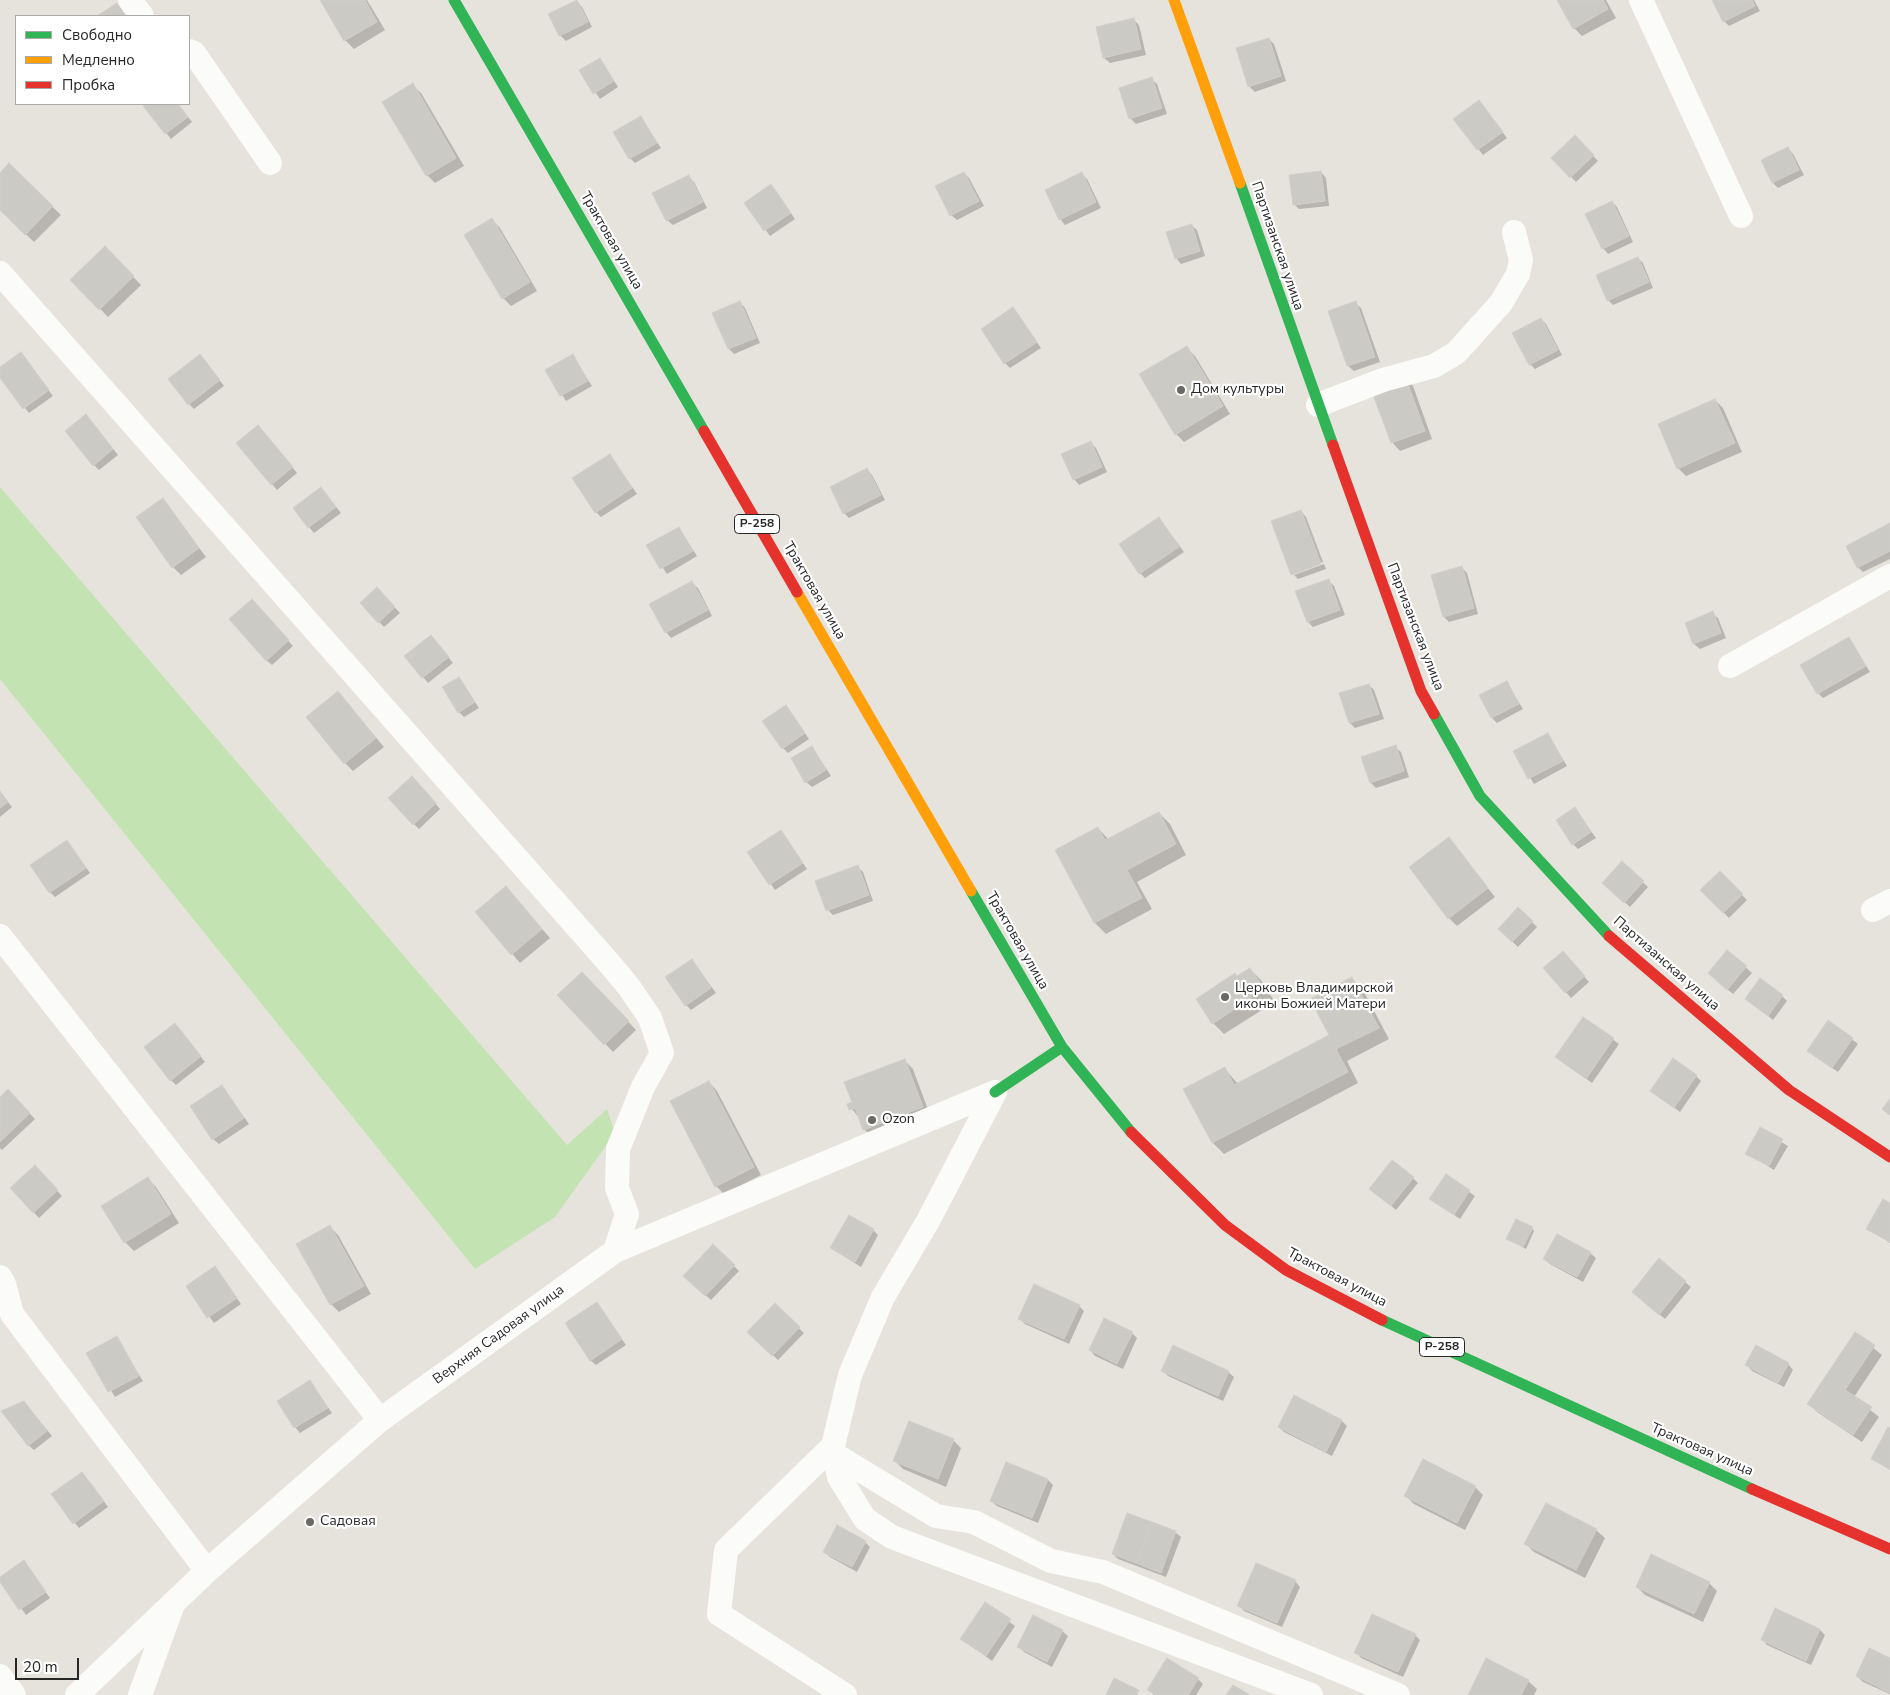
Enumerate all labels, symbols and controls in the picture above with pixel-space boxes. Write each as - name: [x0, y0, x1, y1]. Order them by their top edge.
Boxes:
- legend: [15, 15, 190, 105]
- text: Свободно: [62, 25, 132, 45]
- text: Медленно: [62, 50, 135, 70]
- text: Пробка: [62, 75, 115, 95]
- street label: Партизанская улица: [1247, 179, 1307, 313]
- street label: Трактовая улица: [576, 189, 646, 293]
- place label: Дом культуры: [1191, 382, 1284, 398]
- marker: Дом культуры: [1175, 384, 1187, 396]
- road number: Р-258: [734, 514, 780, 534]
- street label: Трактовая улица: [779, 539, 849, 643]
- street label: Партизанская улица: [1383, 561, 1447, 693]
- street label: Трактовая улица: [982, 889, 1052, 993]
- street label: Партизанская улица: [1609, 913, 1723, 1015]
- place label: Церковь Владимирской иконы Божией Матери: [1235, 981, 1393, 1014]
- marker: Церковь Владимирской иконы Божией Матери: [1219, 991, 1231, 1003]
- place label: Ozon: [882, 1112, 915, 1128]
- marker: Ozon: [866, 1114, 878, 1126]
- street label: Трактовая улица: [1284, 1245, 1390, 1311]
- street label: Верхняя Садовая улица: [430, 1282, 568, 1388]
- road number: Р-258: [1420, 1338, 1464, 1356]
- street label: Трактовая улица: [1648, 1420, 1756, 1480]
- place label: Садовая: [320, 1514, 376, 1530]
- marker: Садовая: [304, 1516, 316, 1528]
- scale bar: [18, 1648, 81, 1680]
- text: 20 m: [23, 1657, 58, 1677]

